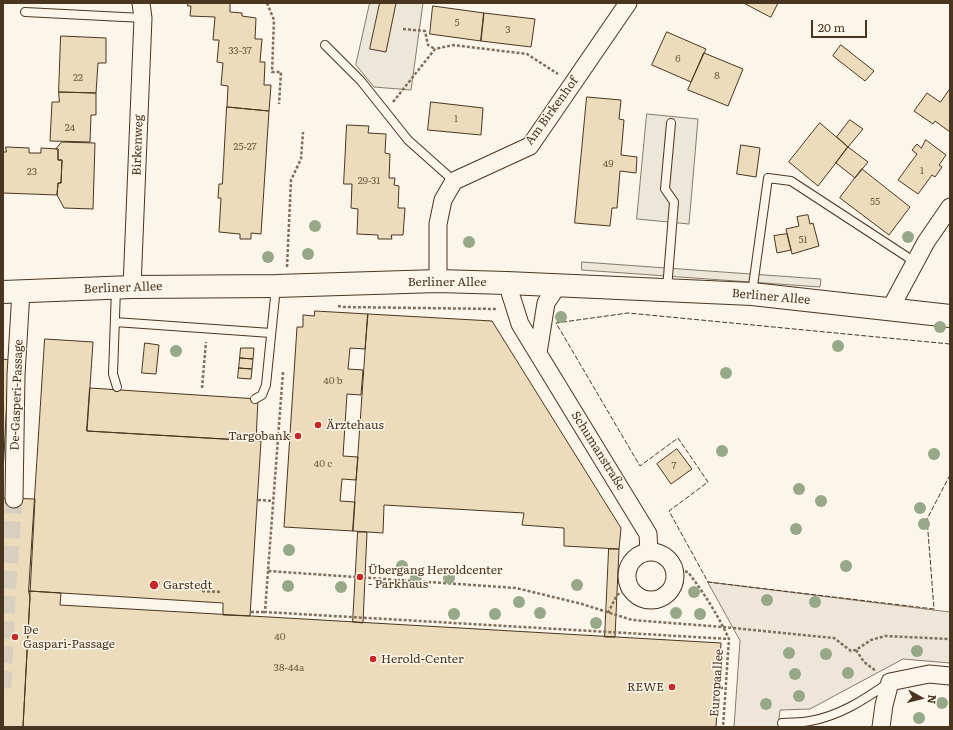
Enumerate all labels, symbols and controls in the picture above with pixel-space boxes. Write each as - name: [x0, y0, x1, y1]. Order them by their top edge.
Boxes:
- scale bar: [813, 12, 869, 38]
- house number: 5: [454, 17, 460, 29]
- text: 20 m: [818, 18, 845, 36]
- house number: 3: [505, 24, 511, 36]
- house number: 33-37: [228, 45, 252, 57]
- house number: 6: [675, 53, 681, 65]
- house number: 8: [714, 70, 720, 82]
- house number: 22: [73, 72, 83, 84]
- street label: Am Birkenhof: [522, 74, 582, 148]
- house number: 1: [454, 113, 458, 125]
- street label: Birkenweg: [130, 114, 146, 176]
- house number: 24: [65, 122, 75, 134]
- house number: 25-27: [233, 141, 257, 153]
- house number: 49: [603, 158, 613, 170]
- house number: 1: [920, 165, 924, 177]
- house number: 23: [27, 166, 37, 178]
- house number: 29-31: [358, 175, 380, 187]
- house number: 55: [870, 196, 880, 208]
- house number: 51: [798, 234, 808, 246]
- street label: Berliner Allee: [408, 275, 486, 289]
- street label: Berliner Allee: [83, 279, 163, 297]
- street label: Berliner Allee: [731, 286, 811, 308]
- street label: De-Gasperi-Passage: [8, 339, 26, 451]
- house number: 40 b: [323, 375, 343, 387]
- street label: Schumanstraße: [568, 409, 628, 493]
- place label: Ärztehaus: [326, 418, 384, 432]
- marker: Ärztehaus: [313, 420, 323, 430]
- place label: Targobank: [228, 429, 290, 443]
- marker: Targobank: [293, 431, 303, 441]
- house number: 40 c: [314, 458, 332, 470]
- house number: 7: [671, 460, 677, 472]
- place label: Übergang Heroldcenter - Parkhaus: [368, 563, 503, 591]
- marker: Übergang Heroldcenter - Parkhaus: [355, 572, 365, 582]
- place label: Garstedt: [163, 578, 212, 592]
- marker: Garstedt: [148, 579, 160, 591]
- place label: De Gaspari-Passage: [23, 623, 115, 651]
- house number: 40: [274, 631, 286, 643]
- marker: De Gaspari-Passage: [10, 632, 20, 642]
- street label: Europaallee: [707, 648, 727, 718]
- place label: Herold-Center: [381, 652, 464, 666]
- marker: Herold-Center: [368, 654, 378, 664]
- house number: 38-44a: [274, 662, 304, 674]
- north arrow: [901, 678, 941, 718]
- place label: REWE: [627, 680, 664, 694]
- marker: REWE: [667, 682, 677, 692]
- text: N: [924, 694, 941, 705]

